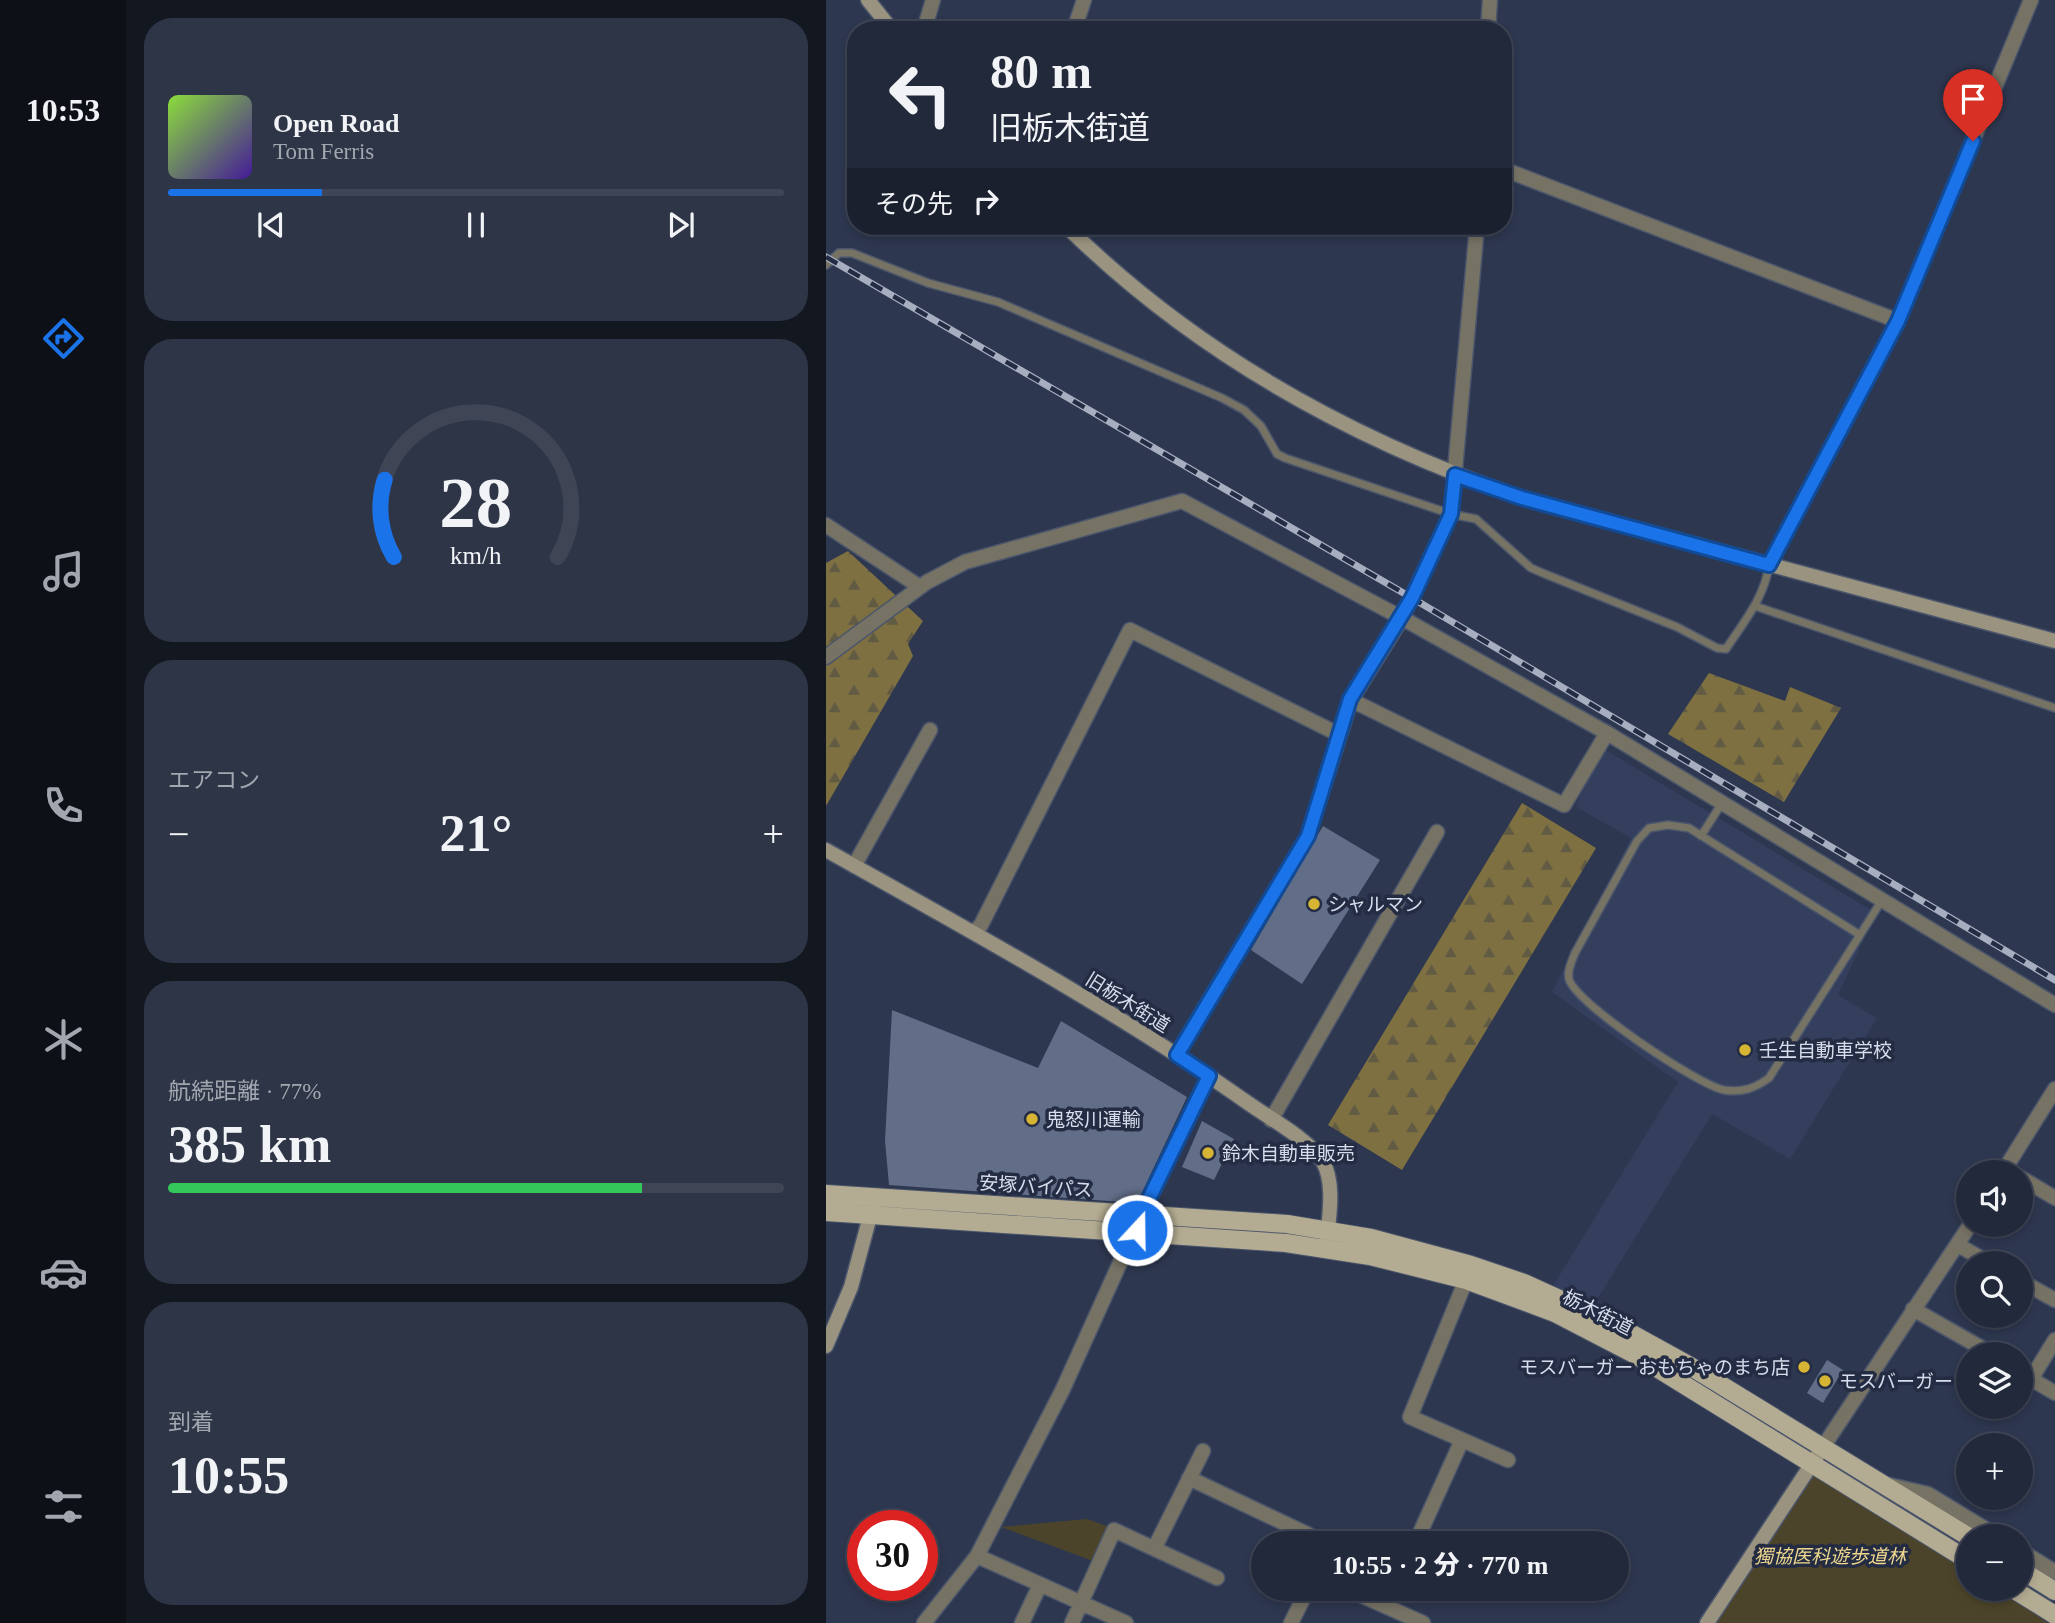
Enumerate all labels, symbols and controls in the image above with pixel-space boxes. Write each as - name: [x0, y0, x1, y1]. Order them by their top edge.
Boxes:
- text: 80 m: [990, 44, 1092, 99]
- icon: left: [875, 49, 966, 140]
- pin: [1943, 69, 2003, 141]
- icon: arrive: [1954, 80, 1992, 118]
- text: 10:53: [26, 92, 100, 128]
- text: Open Road: [273, 109, 399, 138]
- text: 旧栃木街道: [990, 110, 1150, 146]
- text: Tom Ferris: [273, 139, 374, 164]
- icon: right: [967, 182, 1005, 220]
- text: その先: [875, 190, 953, 219]
- icon: previous: [252, 206, 290, 244]
- icon: pause: [457, 206, 495, 244]
- icon: next: [662, 206, 700, 244]
- icon: directions: [39, 314, 88, 363]
- text: 28: [440, 462, 512, 543]
- text: km/h: [450, 541, 502, 568]
- icon: music: [39, 547, 88, 596]
- text: エアコン: [168, 768, 260, 793]
- icon: phone: [39, 781, 88, 830]
- text: 21°: [440, 805, 512, 862]
- text: −: [168, 813, 189, 855]
- text: +: [763, 813, 784, 855]
- place label: シャルマン: [1328, 894, 1423, 915]
- marker: シャルマン: [1306, 896, 1322, 912]
- street label: 旧栃木街道: [1082, 968, 1174, 1037]
- icon: climate: [39, 1015, 88, 1064]
- place label: 壬生自動車学校: [1759, 1040, 1892, 1061]
- marker: 壬生自動車学校: [1737, 1042, 1753, 1058]
- text: 航続距離 · 77%: [168, 1079, 321, 1104]
- place label: 鬼怒川運輸: [1046, 1109, 1141, 1130]
- marker: 鬼怒川運輸: [1024, 1111, 1040, 1127]
- text: 385 km: [168, 1116, 331, 1173]
- place label: 鈴木自動車販売: [1222, 1143, 1355, 1164]
- marker: 鈴木自動車販売: [1200, 1145, 1216, 1161]
- map controls: [1956, 1160, 2033, 1601]
- button: sound: [1956, 1160, 2033, 1237]
- street label: 安塚バイパス: [979, 1172, 1093, 1201]
- position arrow: [1100, 1193, 1174, 1267]
- icon: car: [39, 1248, 88, 1297]
- button: search: [1956, 1251, 2033, 1328]
- street label: 栃木街道: [1559, 1286, 1636, 1339]
- button: layers: [1956, 1342, 2033, 1419]
- place label: モスバーガー おもちゃのまち店: [1519, 1357, 1790, 1378]
- marker: モスバーガー おもちゃのまち店: [1796, 1359, 1812, 1375]
- place label: モスバーガー: [1839, 1371, 1953, 1392]
- marker: モスバーガー: [1817, 1373, 1833, 1389]
- text: 到着: [168, 1410, 214, 1435]
- button: +: [1956, 1433, 2033, 1510]
- text: 10:55: [168, 1447, 289, 1504]
- icon: filters: [39, 1482, 88, 1531]
- speed limit sign: 30: [847, 1510, 938, 1601]
- button: −: [1956, 1524, 2033, 1601]
- park label: 獨協医科遊歩道林: [1754, 1546, 1908, 1567]
- text: 10:55 · 2 分 · 770 m: [1332, 1551, 1548, 1580]

